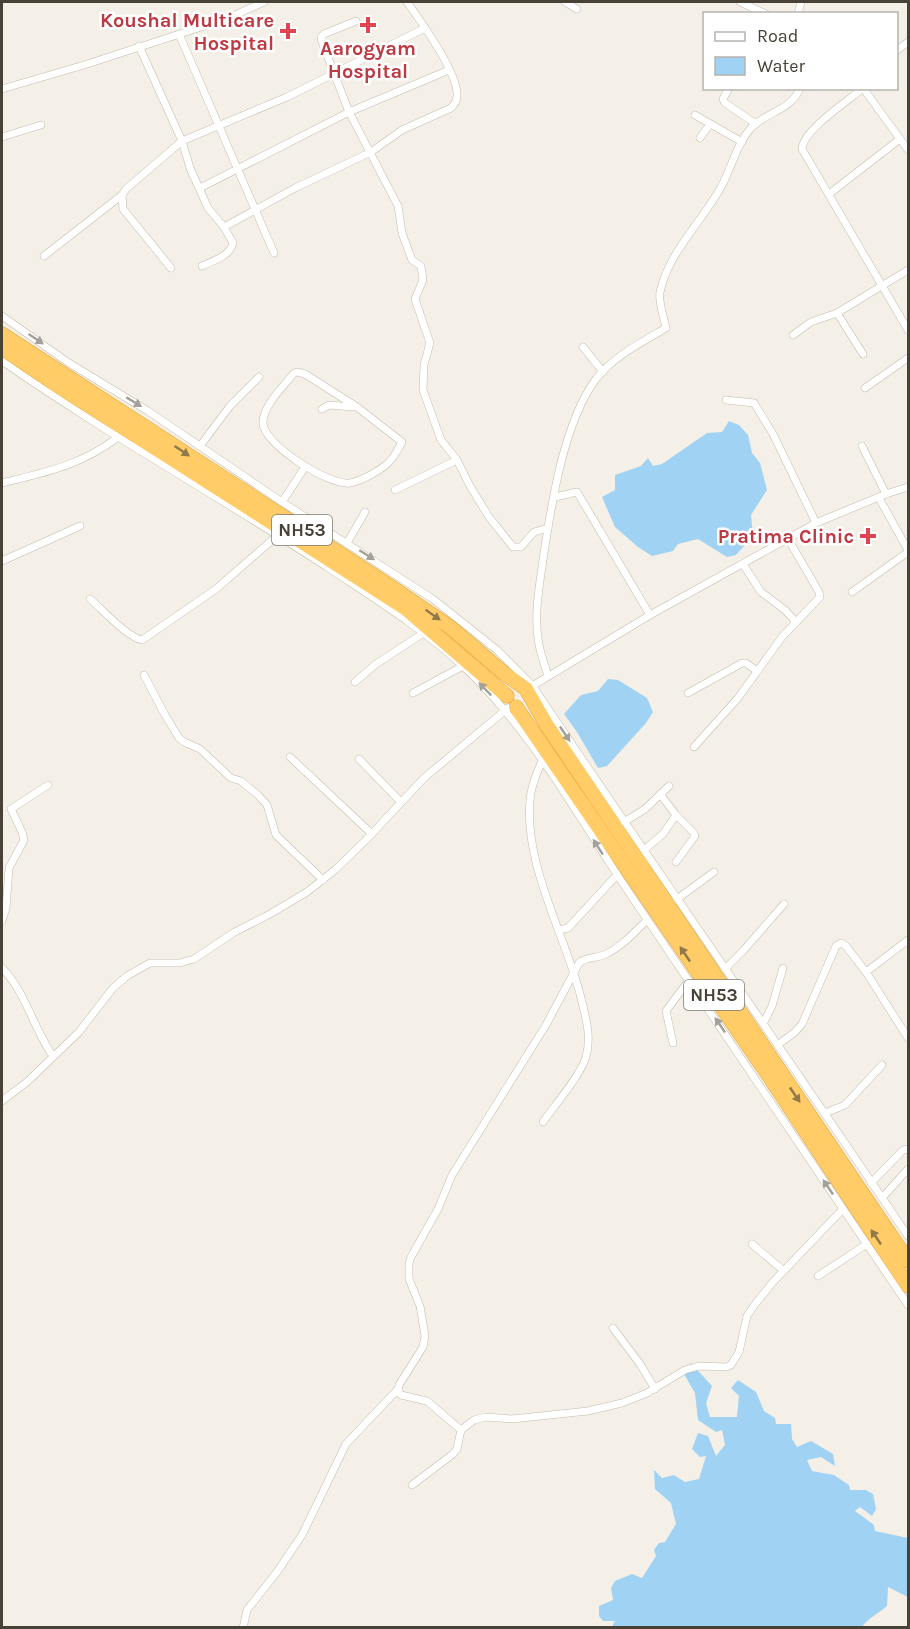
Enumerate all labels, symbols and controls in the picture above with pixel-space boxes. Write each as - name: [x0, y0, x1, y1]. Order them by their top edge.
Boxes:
- place label: Koushal Multicare Hospital: [100, 9, 274, 55]
- legend: [703, 12, 898, 90]
- marker: Aarogyam Hospital: [359, 16, 377, 34]
- marker: Koushal Multicare Hospital: [279, 22, 297, 40]
- text: Road: [757, 25, 798, 47]
- place label: Aarogyam Hospital: [320, 37, 416, 83]
- text: Water: [757, 55, 805, 77]
- one-way arrow: [27, 333, 43, 345]
- one-way arrow: [126, 397, 142, 408]
- one-way arrow: [174, 445, 190, 456]
- road number: NH53: [272, 515, 332, 545]
- place label: Pratima Clinic: [718, 525, 854, 548]
- marker: Pratima Clinic: [859, 527, 877, 545]
- one-way arrow: [359, 550, 375, 561]
- one-way arrow: [424, 609, 440, 621]
- one-way arrow: [478, 682, 492, 696]
- one-way arrow: [559, 725, 570, 742]
- one-way arrow: [593, 838, 604, 855]
- one-way arrow: [679, 946, 691, 962]
- road number: NH53: [684, 980, 744, 1010]
- one-way arrow: [714, 1018, 726, 1034]
- one-way arrow: [789, 1087, 800, 1103]
- one-way arrow: [823, 1179, 834, 1195]
- one-way arrow: [870, 1230, 882, 1246]

